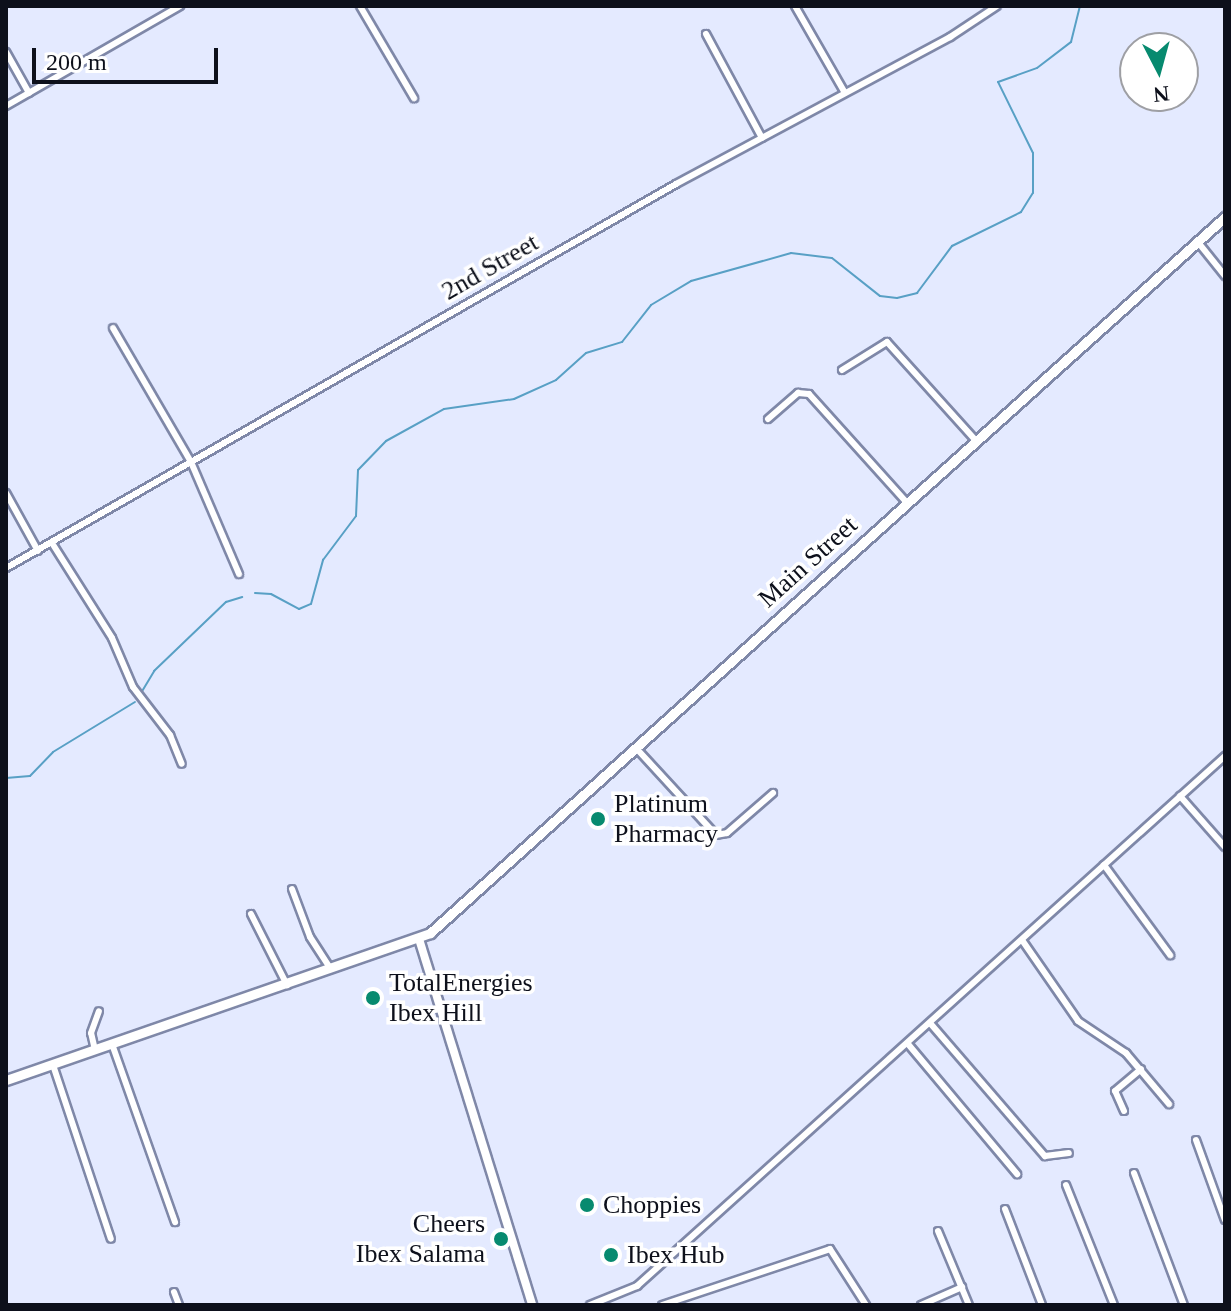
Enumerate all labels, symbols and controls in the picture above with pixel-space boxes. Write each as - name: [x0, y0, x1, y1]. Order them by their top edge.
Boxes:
- scale bar: [36, 32, 222, 82]
- north arrow: [1119, 32, 1199, 112]
- text: 200 m: [46, 49, 107, 75]
- text: N: [1152, 81, 1171, 108]
- street label: 2nd Street: [436, 227, 544, 307]
- street label: Main Street: [752, 510, 864, 614]
- place label: Platinum Pharmacy: [614, 788, 718, 850]
- marker: Platinum Pharmacy: [589, 810, 607, 828]
- place label: TotalEnergies Ibex Hill: [389, 967, 533, 1028]
- marker: TotalEnergies Ibex Hill: [364, 989, 382, 1007]
- place label: Choppies: [603, 1189, 701, 1221]
- marker: Choppies: [578, 1196, 596, 1214]
- place label: Cheers Ibex Salama: [356, 1208, 485, 1270]
- marker: Cheers Ibex Salama: [492, 1230, 510, 1248]
- place label: Ibex Hub: [627, 1239, 724, 1271]
- marker: Ibex Hub: [602, 1246, 620, 1264]

